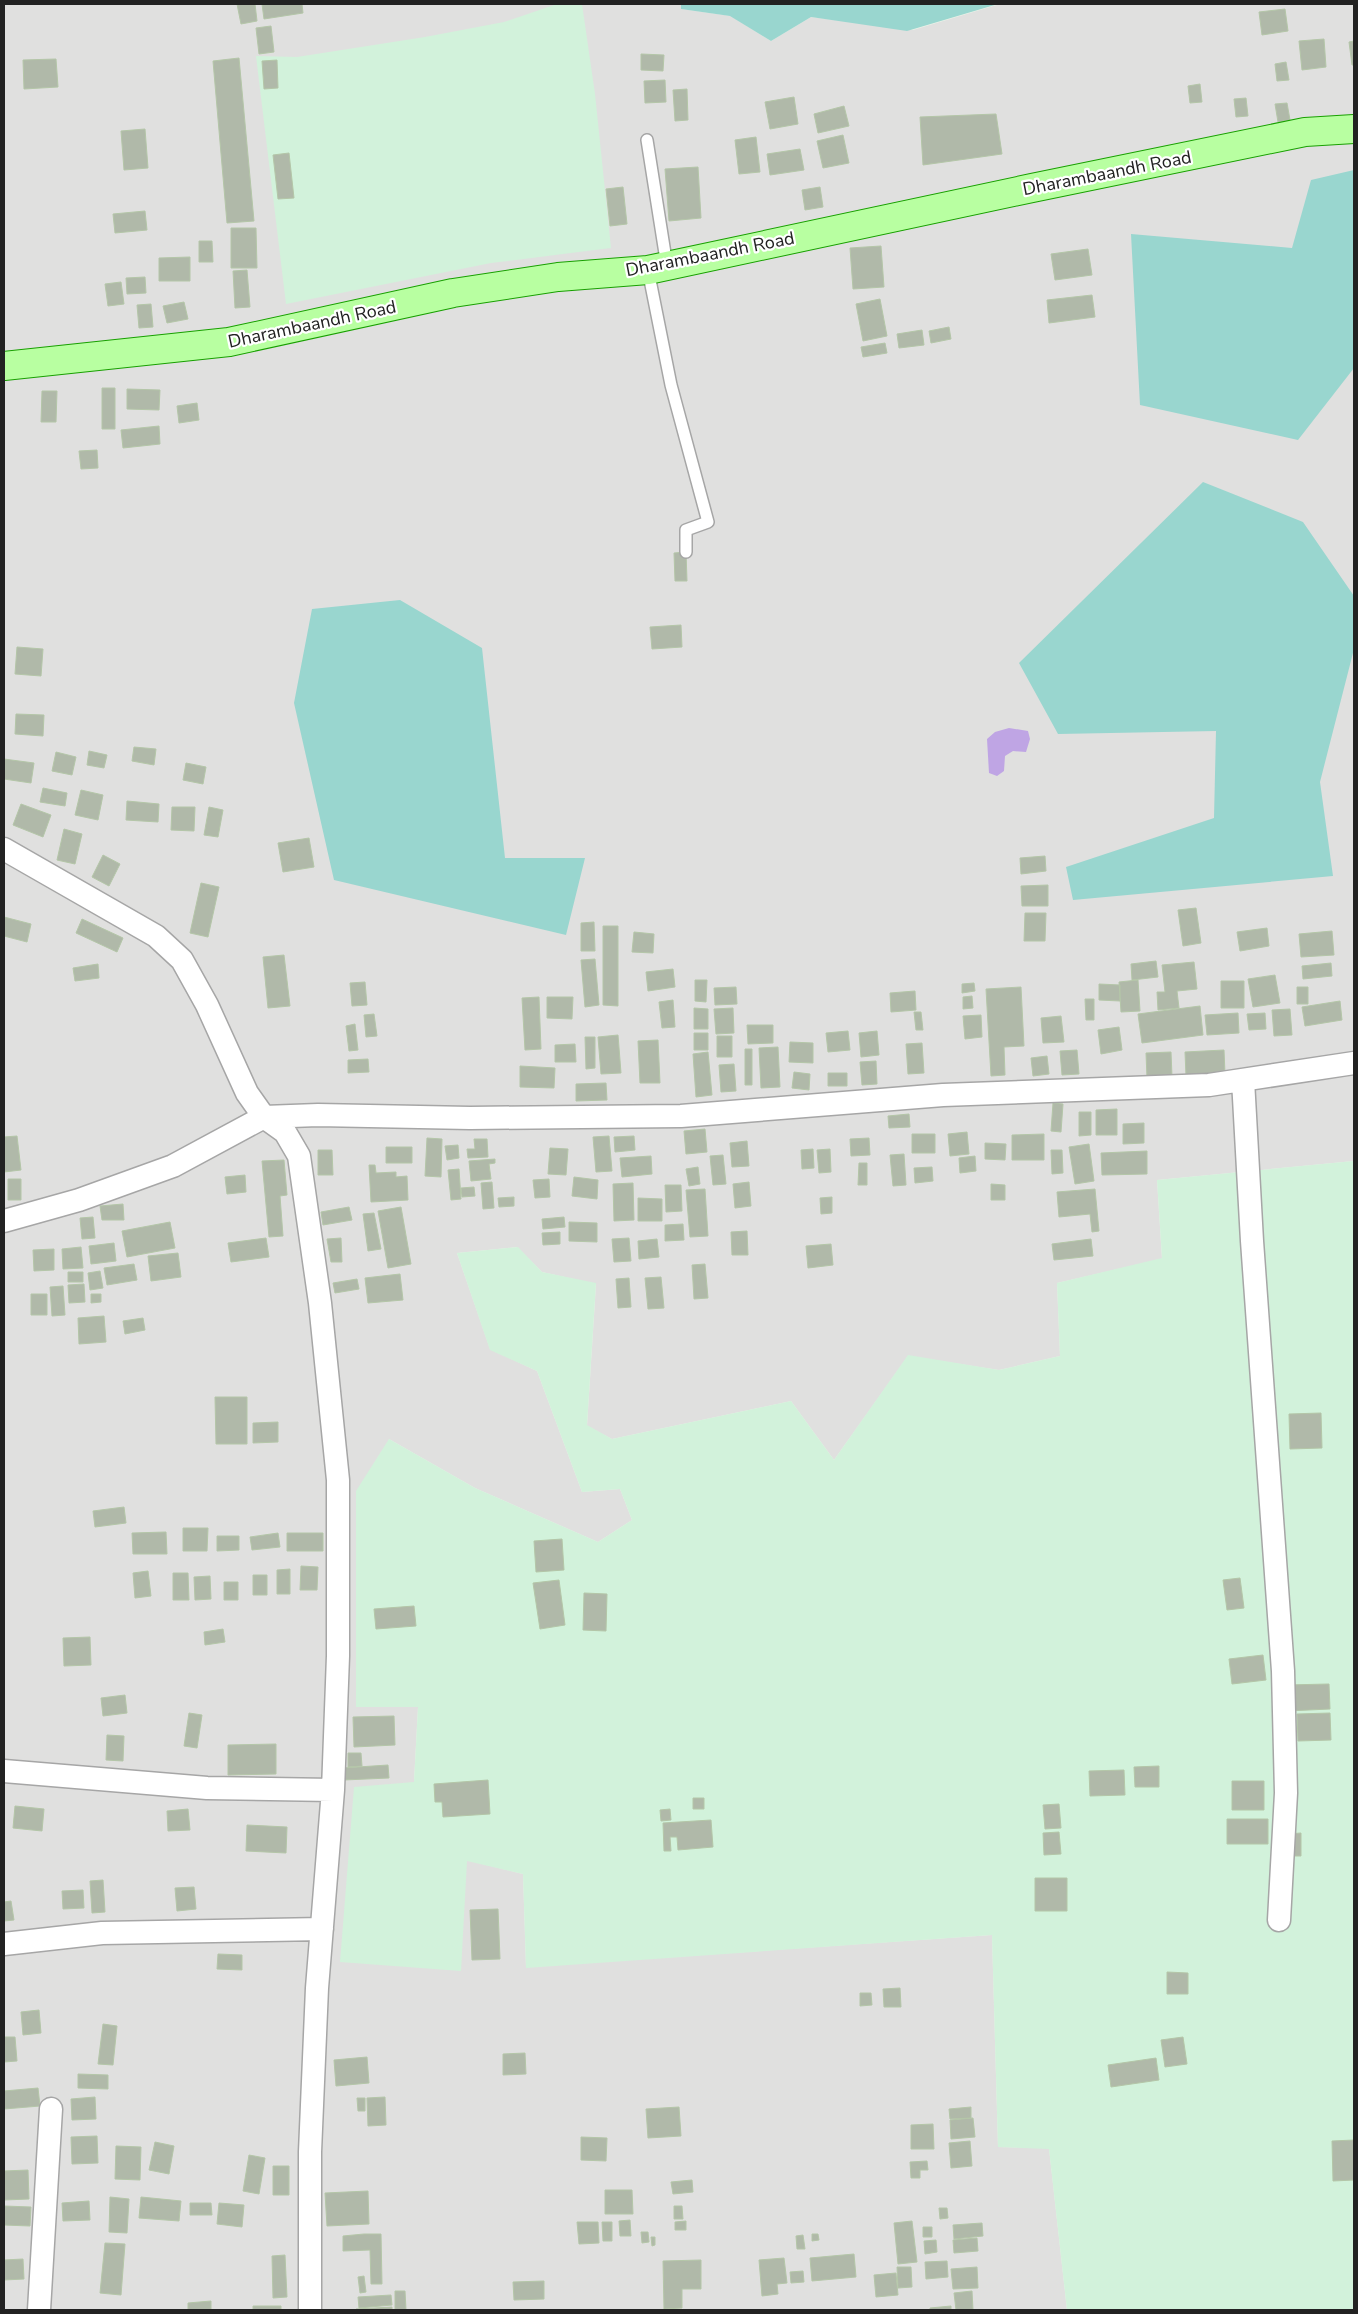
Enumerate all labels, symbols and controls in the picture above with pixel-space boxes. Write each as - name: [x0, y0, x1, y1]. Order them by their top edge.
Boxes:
- street label: Dharambaandh Road: [1021, 145, 1193, 201]
- street label: Dharambaandh Road: [624, 226, 796, 282]
- street label: Dharambaandh Road: [226, 294, 398, 354]

